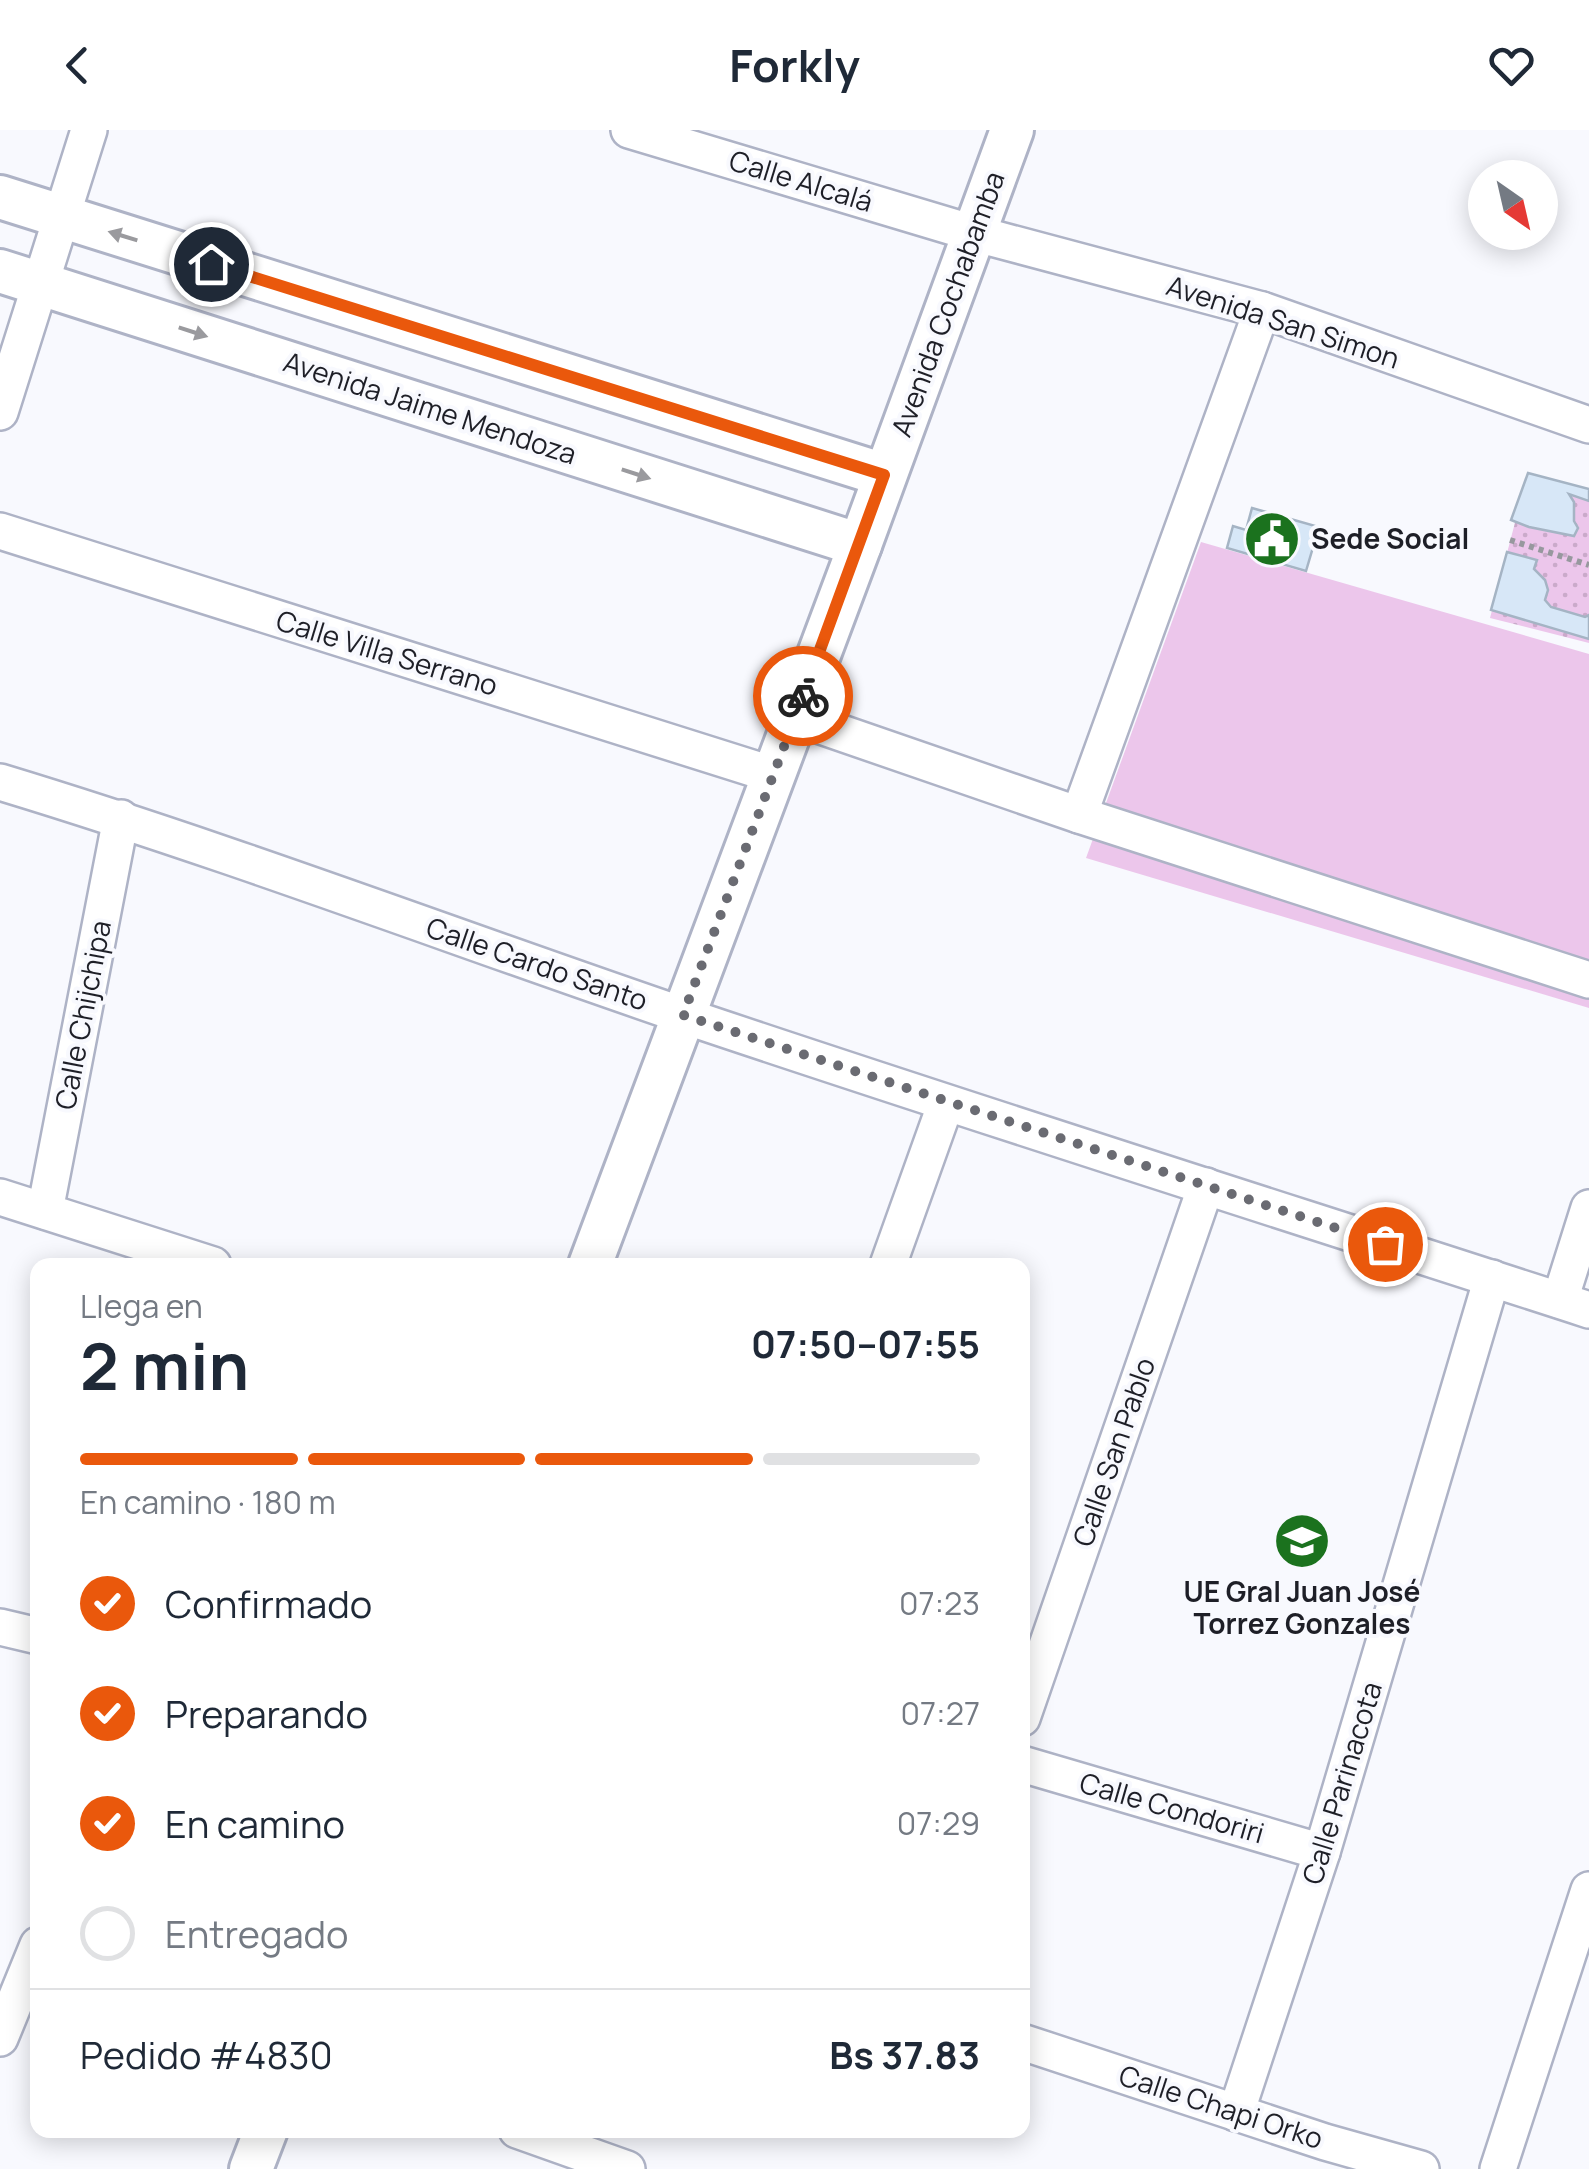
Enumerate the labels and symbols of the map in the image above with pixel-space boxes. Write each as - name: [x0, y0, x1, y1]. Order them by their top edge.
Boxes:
- street label: Calle Alcalá: [725, 140, 878, 220]
- north arrow: [1468, 160, 1558, 250]
- street label: Avenida Cochabamba: [881, 166, 1013, 441]
- pin: [169, 222, 254, 307]
- one-way arrow: [108, 228, 138, 243]
- street label: Avenida San Simon: [1162, 265, 1405, 377]
- one-way arrow: [178, 326, 208, 341]
- street label: Avenida Jaime Mendoza: [279, 342, 582, 472]
- one-way arrow: [621, 467, 652, 482]
- public building icon: Sede Social: [1242, 509, 1302, 569]
- place label: Sede Social: [1311, 519, 1469, 557]
- street label: Calle Villa Serrano: [272, 600, 503, 704]
- courier: [753, 646, 853, 746]
- street label: Calle Cardo Santo: [422, 907, 653, 1019]
- street label: Calle Chijchipa: [45, 917, 119, 1113]
- pin: [1343, 1202, 1428, 1287]
- street label: Calle San Pablo: [1063, 1352, 1163, 1551]
- school or university icon: UE Gral Juan José Torrez Gonzales: [1272, 1511, 1332, 1571]
- place label: UE Gral Juan José Torrez Gonzales: [1184, 1572, 1420, 1642]
- street label: Calle Parinacota: [1292, 1677, 1390, 1889]
- street label: Calle Condoriri: [1076, 1763, 1269, 1852]
- street label: Calle Chapi Orko: [1115, 2055, 1328, 2157]

